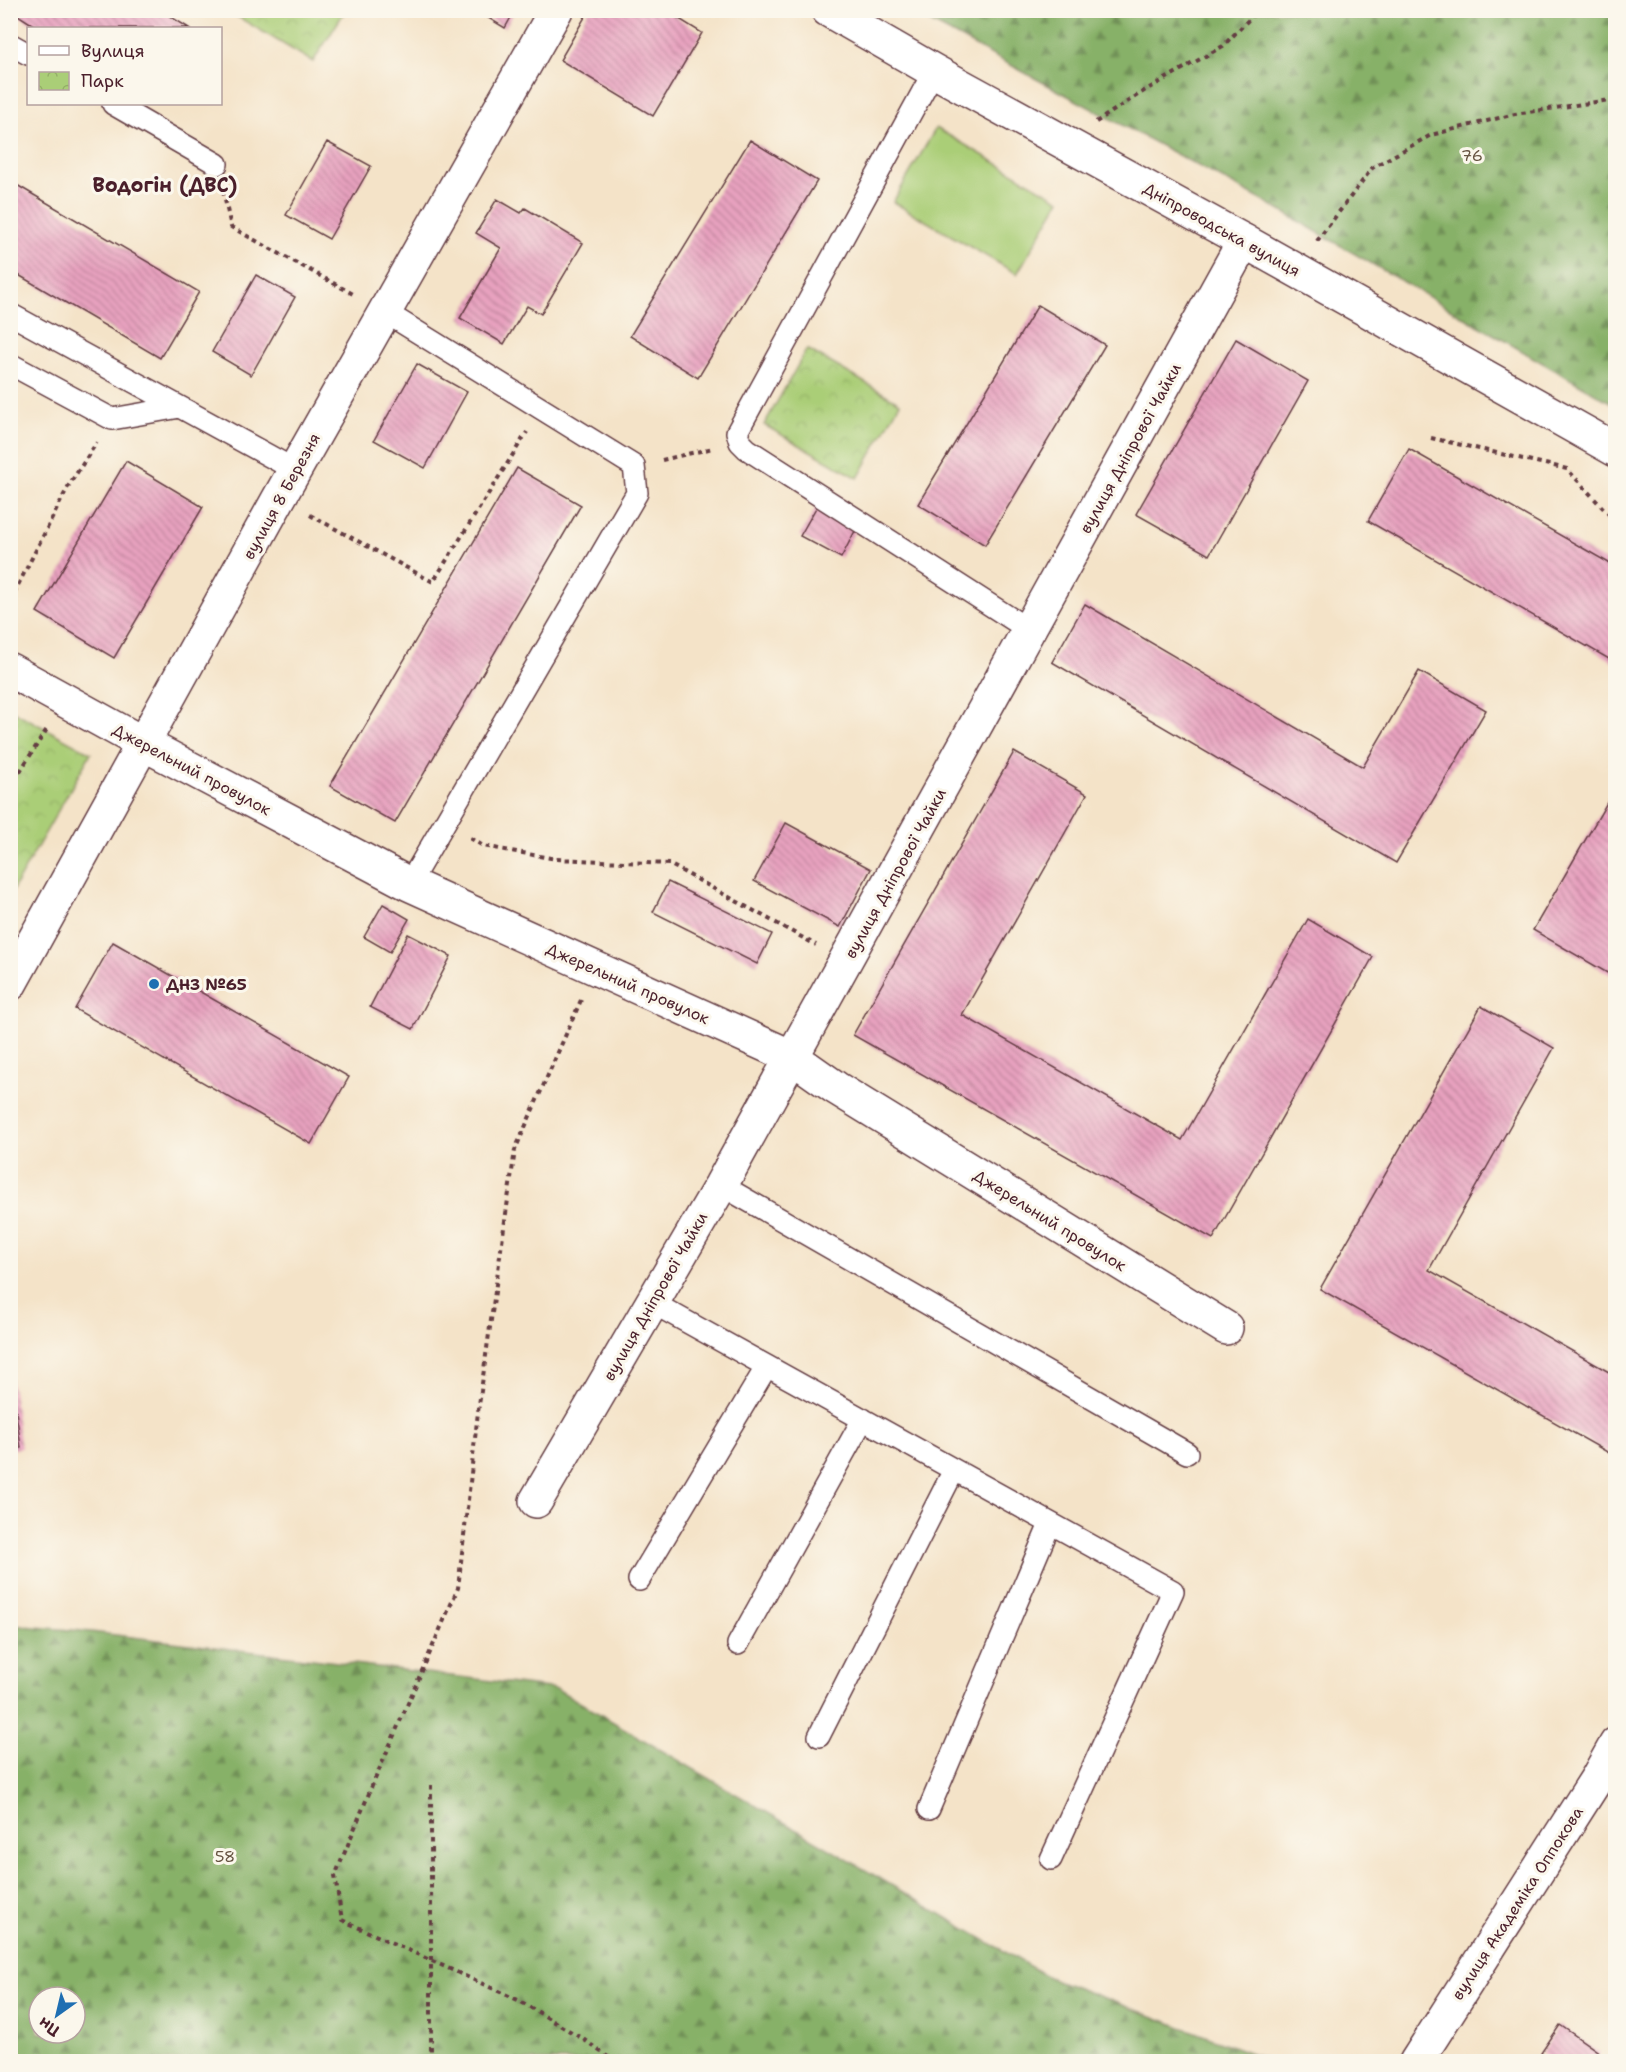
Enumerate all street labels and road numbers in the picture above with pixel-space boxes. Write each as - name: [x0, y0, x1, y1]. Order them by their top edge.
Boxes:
- street label: Дніпроводська вулиця: [1140, 177, 1304, 281]
- street label: вулиця Дніпрової Чайки: [1075, 359, 1186, 537]
- street label: вулиця 8 Березня: [238, 429, 325, 563]
- street label: Джерельний провулок: [109, 719, 275, 820]
- street label: вулиця Дніпрової Чайки: [840, 784, 951, 962]
- street label: Джерельний провулок: [543, 938, 713, 1029]
- street label: Джерельний провулок: [969, 1165, 1130, 1276]
- street label: вулиця Дніпрової Чайки: [598, 1208, 712, 1384]
- street label: вулиця Академіка Оппокова: [1447, 1802, 1588, 2004]

